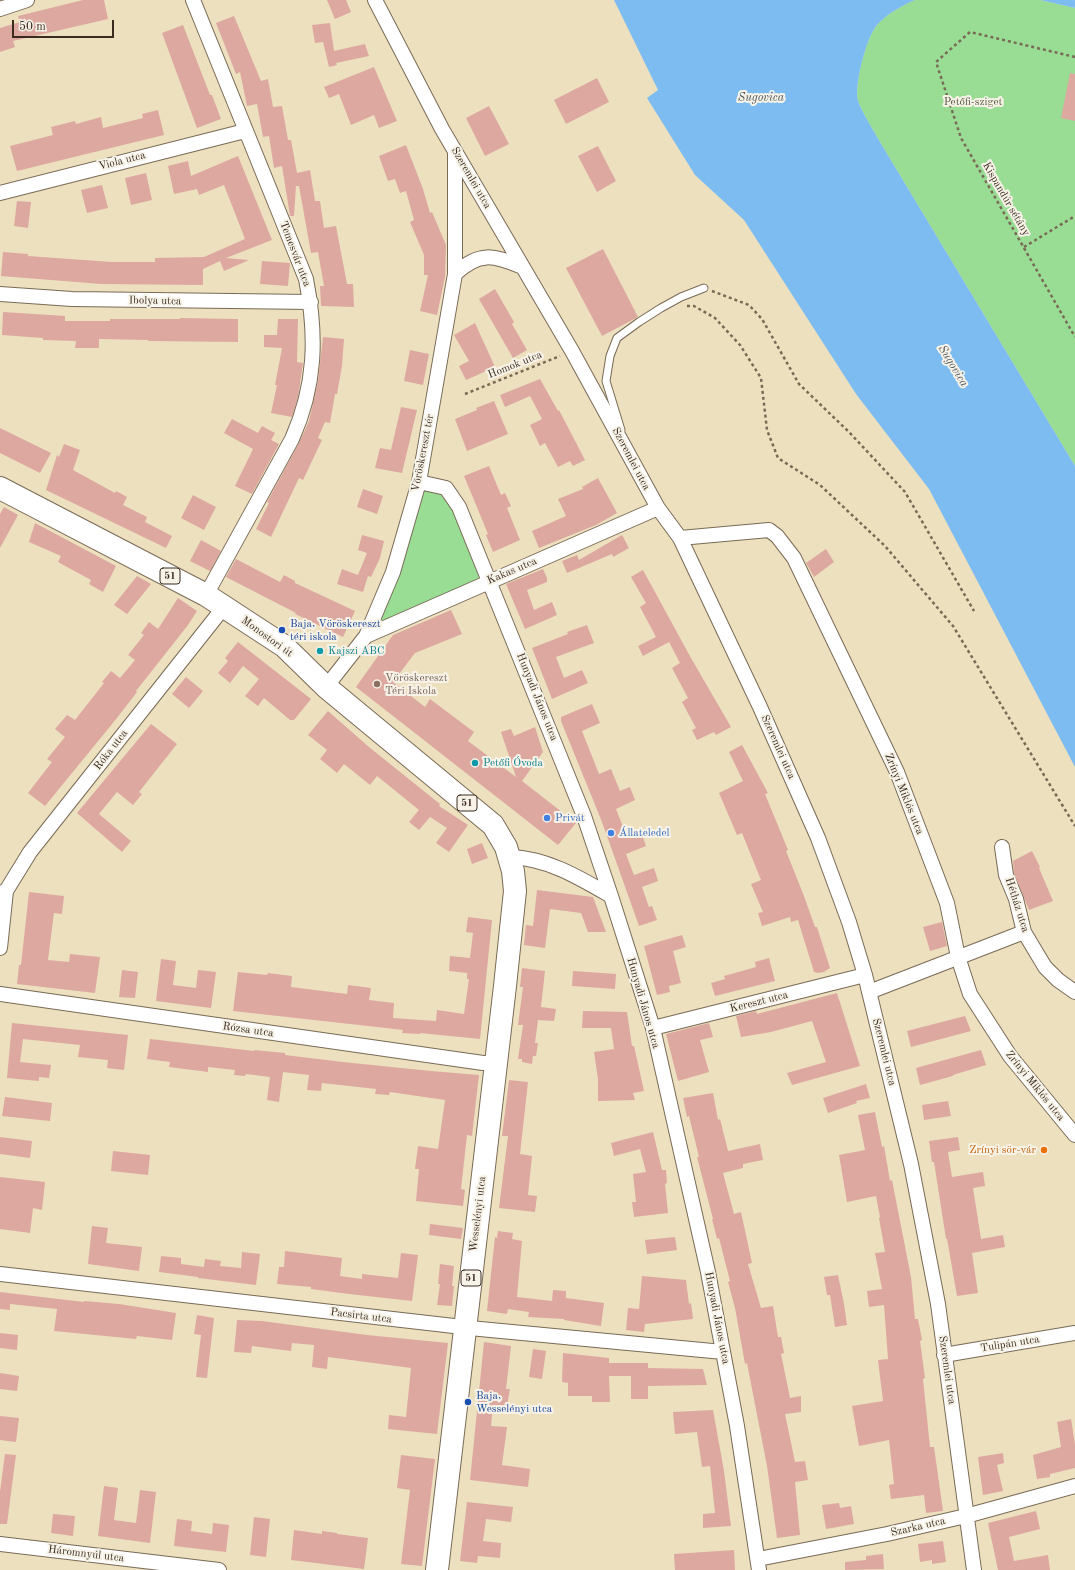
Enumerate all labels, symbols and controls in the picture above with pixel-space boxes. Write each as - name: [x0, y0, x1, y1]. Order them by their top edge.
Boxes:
- scale bar: [14, 12, 116, 38]
- text: 50 m: [19, 21, 46, 33]
- water label: Sugovica: [738, 91, 784, 105]
- park label: Petőfi-sziget: [944, 95, 1002, 109]
- street label: Szeremlei utca: [448, 145, 494, 211]
- street label: Viola utca: [97, 149, 147, 173]
- street label: Kispandúr sétány: [979, 160, 1033, 238]
- street label: Temesvár utca: [276, 219, 314, 289]
- street label: Ibolya utca: [129, 294, 181, 308]
- water label: Sugovica: [935, 342, 971, 390]
- street label: Homok utca: [486, 348, 544, 382]
- street label: Vöröskereszt tér: [409, 413, 437, 493]
- street label: Szeremlei utca: [609, 425, 653, 493]
- street label: Kakas utca: [485, 555, 539, 587]
- road number: 51: [160, 568, 180, 584]
- street label: Monostori út: [239, 614, 295, 660]
- place label: Baja, Vöröskereszt téri iskola: [290, 617, 381, 643]
- marker: Baja, Vöröskereszt téri iskola: [277, 625, 287, 635]
- place label: Kajszi ABC: [328, 644, 384, 658]
- marker: Kajszi ABC: [315, 646, 325, 656]
- street label: Hunyadi János utca: [513, 651, 561, 743]
- place label: Vöröskereszt Téri Iskola: [385, 671, 448, 697]
- marker: Vöröskereszt Téri Iskola: [372, 679, 382, 689]
- street label: Szeremlei utca: [758, 713, 798, 781]
- street label: Róka utca: [91, 727, 131, 773]
- street label: Zrínyi Miklós utca: [882, 751, 926, 837]
- place label: Petőfi Óvoda: [483, 756, 543, 770]
- marker: Petőfi Óvoda: [470, 758, 480, 768]
- road number: 51: [457, 795, 477, 811]
- place label: Privát: [555, 811, 585, 825]
- marker: Privát: [542, 813, 552, 823]
- place label: Állateledel: [619, 826, 669, 840]
- marker: Állateledel: [606, 828, 616, 838]
- street label: Hétház utca: [1002, 876, 1032, 934]
- street label: Hunyadi János utca: [624, 956, 662, 1050]
- street label: Kereszt utca: [729, 988, 789, 1016]
- street label: Szeremlei utca: [869, 1017, 899, 1087]
- street label: Rózsa utca: [222, 1020, 274, 1040]
- street label: Zrínyi Miklós utca: [1003, 1048, 1067, 1124]
- place label: Zrínyi sör-vár: [969, 1143, 1036, 1157]
- marker: Zrínyi sör-vár: [1039, 1145, 1049, 1155]
- street label: Wesselényi utca: [467, 1175, 489, 1253]
- road number: 51: [461, 1270, 481, 1286]
- street label: Hunyadi János utca: [702, 1271, 732, 1365]
- street label: Pacsirta utca: [330, 1306, 392, 1326]
- street label: Tulipán utca: [979, 1333, 1041, 1355]
- street label: Szeremlei utca: [936, 1335, 958, 1405]
- place label: Baja, Wesselényi utca: [476, 1389, 552, 1415]
- marker: Baja, Wesselényi utca: [463, 1397, 473, 1407]
- street label: Szarka utca: [889, 1514, 947, 1540]
- street label: Háromnyúl utca: [47, 1543, 125, 1565]

